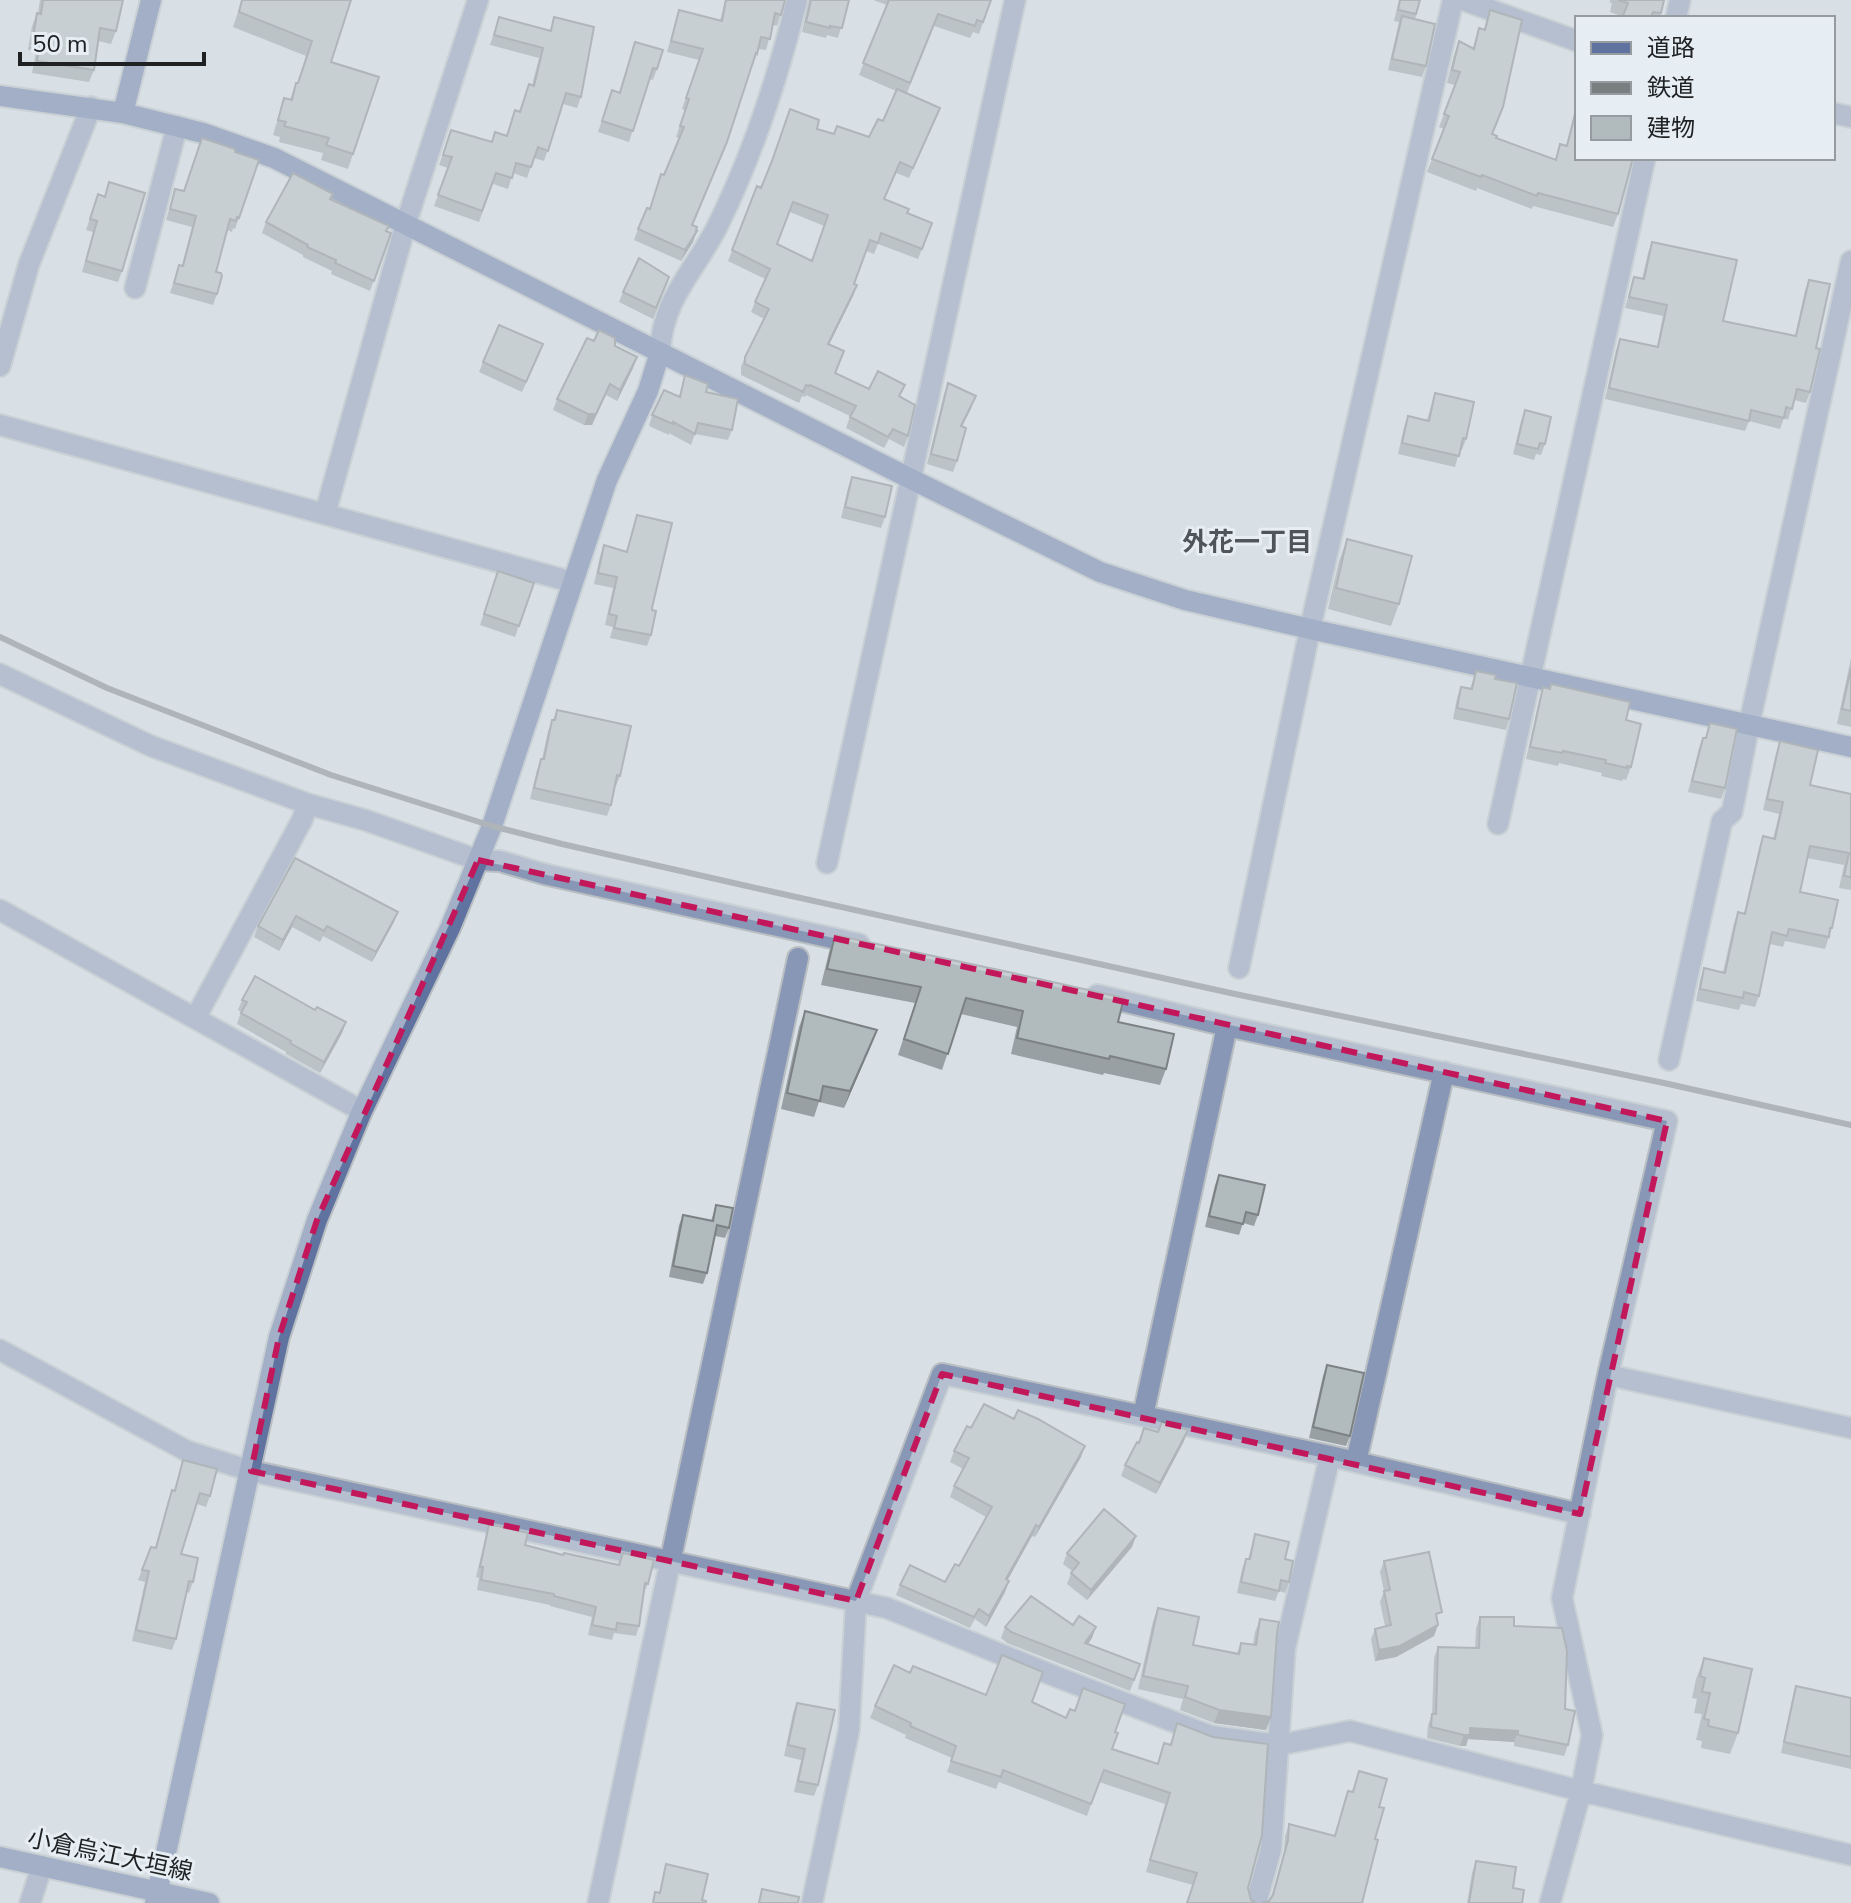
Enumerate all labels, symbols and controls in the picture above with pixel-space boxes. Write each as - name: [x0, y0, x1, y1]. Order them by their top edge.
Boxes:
- scale bar: [20, 16, 204, 66]
- legend: [1575, 16, 1835, 160]
- text: 50 m: [32, 28, 88, 60]
- text: 道路: [1647, 32, 1695, 64]
- text: 鉄道: [1647, 72, 1695, 104]
- text: 建物: [1647, 112, 1695, 144]
- district label: 外花一丁目: [1182, 525, 1312, 560]
- street label: 小倉烏江大垣線: [25, 1822, 195, 1888]

